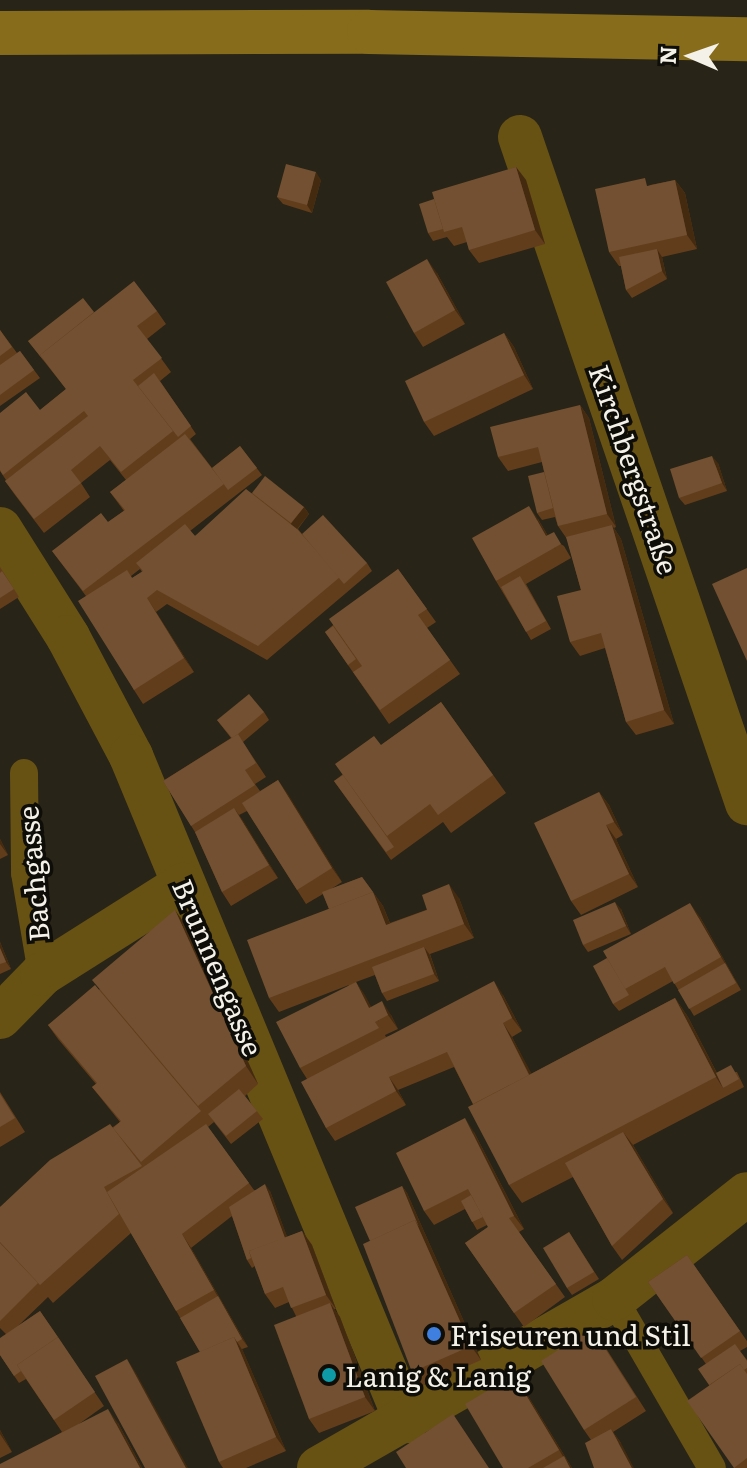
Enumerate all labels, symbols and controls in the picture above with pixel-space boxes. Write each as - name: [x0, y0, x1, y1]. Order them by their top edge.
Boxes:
- north arrow: [651, 16, 731, 96]
- text: N: [650, 45, 683, 65]
- street label: Kirchbergstraße: [583, 360, 687, 578]
- street label: Bachgasse: [9, 805, 55, 943]
- street label: Brunnengasse: [167, 873, 271, 1061]
- place label: Friseuren und Stil: [450, 1317, 691, 1351]
- marker: Friseuren und Stil: [425, 1325, 443, 1343]
- place label: Lanig & Lanig: [345, 1358, 531, 1392]
- marker: Lanig & Lanig: [320, 1366, 338, 1384]

